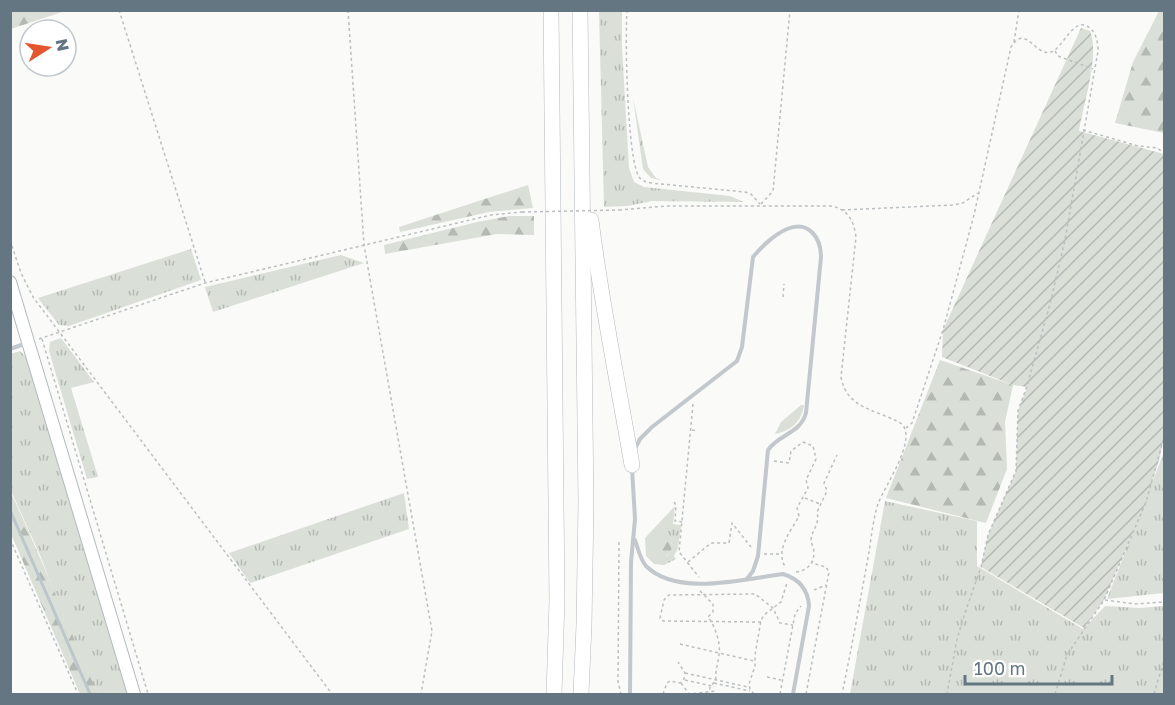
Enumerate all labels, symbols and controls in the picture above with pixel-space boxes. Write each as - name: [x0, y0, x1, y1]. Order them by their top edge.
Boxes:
- north arrow: [18, 18, 78, 78]
- text: N: [52, 37, 74, 53]
- scale bar: [965, 648, 1112, 686]
- text: 100 m: [974, 657, 1025, 679]

